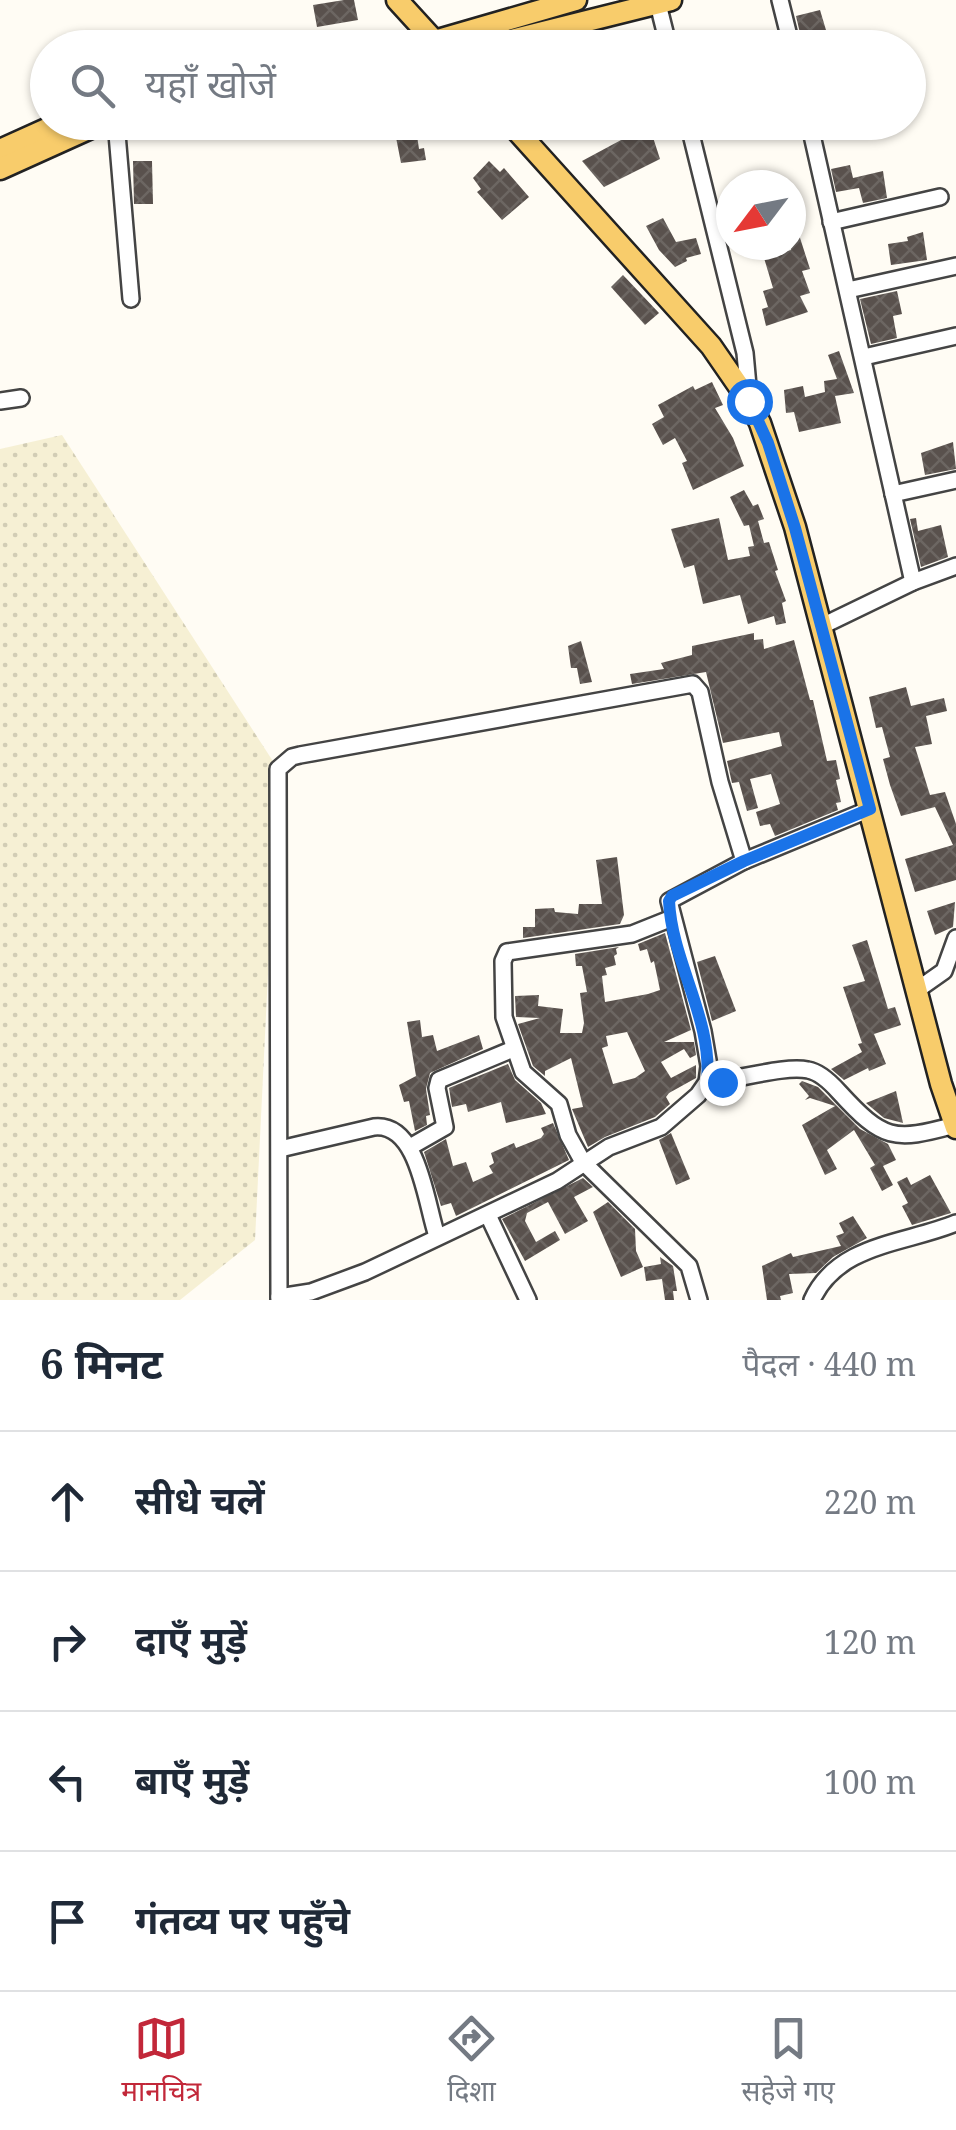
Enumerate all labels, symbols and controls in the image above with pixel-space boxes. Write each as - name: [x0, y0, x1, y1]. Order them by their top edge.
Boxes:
- search box: [30, 30, 926, 140]
- text: यहाँ खोजें: [145, 57, 276, 109]
- icon: search: [65, 58, 120, 113]
- north arrow: [716, 170, 806, 260]
- route start: [727, 379, 773, 425]
- route end: [700, 1060, 746, 1106]
- text: 6 मिनट: [40, 1334, 163, 1391]
- text: पैदल · 440 m: [742, 1342, 916, 1385]
- text: सीधे चलें: [135, 1473, 265, 1525]
- icon: ahead: [40, 1474, 95, 1529]
- text: 220 m: [824, 1480, 916, 1523]
- text: दाएँ मुड़ें: [135, 1613, 247, 1665]
- icon: right: [40, 1614, 95, 1669]
- text: 120 m: [824, 1620, 916, 1663]
- text: बाएँ मुड़ें: [135, 1753, 249, 1805]
- icon: left: [40, 1754, 95, 1809]
- text: 100 m: [824, 1760, 916, 1803]
- text: गंतव्य पर पहुँचे: [135, 1893, 350, 1945]
- icon: arrive: [40, 1894, 95, 1949]
- tab: मानचित्र: [121, 2011, 201, 2112]
- tab: दिशा: [444, 2011, 499, 2112]
- tab: सहेजे गए: [742, 2011, 835, 2112]

